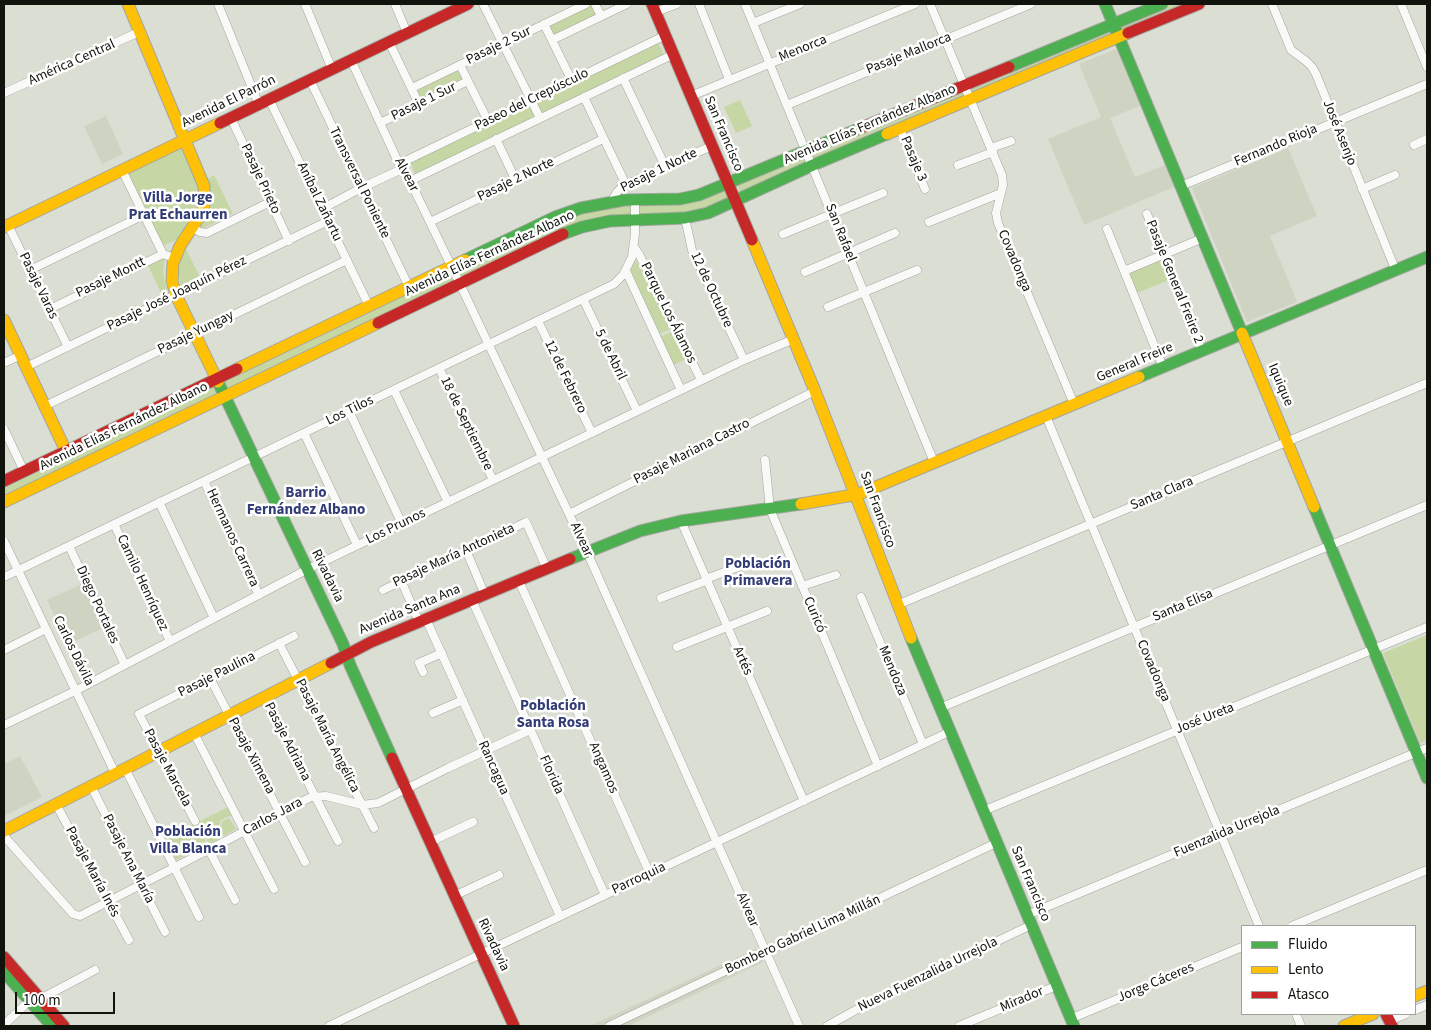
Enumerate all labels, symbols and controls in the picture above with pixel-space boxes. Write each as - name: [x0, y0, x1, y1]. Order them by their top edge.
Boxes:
- street label: Pasaje 2 Sur: [464, 23, 534, 69]
- street label: Pasaje Mallorca: [864, 29, 954, 79]
- street label: Menorca: [776, 32, 830, 66]
- street label: América Central: [26, 36, 118, 90]
- street label: Paseo del Crepúsculo: [472, 65, 592, 135]
- street label: Avenida El Parrón: [179, 72, 279, 132]
- street label: Pasaje 1 Sur: [389, 79, 459, 125]
- street label: Avenida Elías Fernández Albano: [781, 81, 959, 169]
- street label: San Francisco: [700, 94, 746, 174]
- street label: José Asenjo: [1318, 98, 1360, 168]
- street label: Fernando Rioja: [1232, 121, 1320, 171]
- street label: Transversal Poniente: [325, 125, 393, 241]
- street label: Pasaje 3: [896, 134, 930, 184]
- street label: Pasaje Prieto: [236, 141, 284, 217]
- street label: Pasaje 1 Norte: [618, 145, 700, 197]
- street label: Pasaje 2 Norte: [475, 154, 557, 206]
- street label: Alvear: [390, 155, 422, 195]
- street label: Aníbal Zañartu: [293, 160, 345, 244]
- district label: Villa Jorge Prat Echaurren: [128, 190, 228, 225]
- street label: San Rafael: [821, 201, 859, 265]
- street label: Avenida Elías Fernández Albano: [403, 207, 577, 301]
- street label: Pasaje General Freire 2: [1142, 218, 1206, 346]
- street label: Covadonga: [993, 227, 1035, 295]
- street label: Pasaje Varas: [15, 250, 61, 322]
- street label: 12 de Octubre: [686, 250, 736, 330]
- street label: Pasaje José Joaquín Pérez: [105, 253, 249, 335]
- street label: Pasaje Montt: [74, 254, 148, 302]
- street label: Parque Los Álamos: [636, 260, 700, 366]
- street label: Pasaje Yungay: [155, 307, 237, 359]
- street label: 5 de Abril: [591, 327, 629, 383]
- street label: 12 de Febrero: [540, 338, 590, 416]
- street label: General Freire: [1094, 339, 1176, 387]
- street label: Iquique: [1264, 361, 1296, 409]
- street label: 18 de Septiembre: [436, 374, 496, 474]
- street label: Avenida Elías Fernández Albano: [37, 379, 211, 475]
- street label: Los Tilos: [323, 392, 377, 430]
- street label: Pasaje Mariana Castro: [631, 415, 753, 489]
- street label: San Francisco: [855, 469, 899, 551]
- street label: Santa Clara: [1128, 473, 1196, 515]
- district label: Barrio Fernández Albano: [247, 485, 365, 520]
- street label: Hermanos Carrera: [202, 486, 262, 590]
- street label: Los Prunos: [363, 505, 429, 549]
- street label: Pasaje María Antonieta: [390, 520, 518, 592]
- street label: Alvear: [566, 520, 596, 560]
- street label: Camilo Henríquez: [112, 532, 172, 634]
- street label: Rivadavia: [307, 547, 347, 605]
- district label: Población Primavera: [724, 556, 792, 591]
- street label: Diego Portales: [72, 563, 122, 647]
- street label: Avenida Santa Ana: [357, 581, 463, 639]
- street label: Santa Elisa: [1150, 586, 1216, 626]
- street label: Curicó: [799, 594, 829, 636]
- street label: Carlos Dávila: [49, 613, 97, 689]
- street label: Covadonga: [1132, 637, 1174, 705]
- street label: Mendoza: [874, 643, 910, 699]
- street label: Artés: [728, 644, 756, 678]
- street label: Pasaje Paulina: [176, 648, 258, 702]
- street label: Pasaje María Angélica: [291, 676, 363, 796]
- district label: Población Santa Rosa: [516, 698, 590, 733]
- street label: Pasaje Adriana: [260, 700, 314, 784]
- street label: José Ureta: [1173, 700, 1237, 738]
- street label: Pasaje Ximena: [224, 715, 278, 797]
- street label: Pasaje Marcela: [139, 726, 195, 810]
- street label: Rancagua: [474, 738, 512, 798]
- street label: Angamos: [584, 740, 622, 796]
- street label: Florida: [535, 753, 567, 797]
- street label: Carlos Jara: [240, 794, 306, 840]
- street label: Fuenzalida Urrejola: [1171, 802, 1283, 862]
- street label: Pasaje Ana María: [98, 811, 158, 907]
- street label: Pasaje María Inés: [61, 824, 123, 920]
- district label: Población Villa Blanca: [150, 824, 226, 859]
- street label: San Francisco: [1007, 844, 1053, 924]
- street label: Parroquia: [609, 859, 669, 899]
- street label: Alvear: [732, 890, 762, 930]
- street label: Bombero Gabriel Lima Millán: [723, 892, 883, 978]
- street label: Rivadavia: [473, 916, 513, 974]
- legend: [1241, 925, 1416, 1015]
- street label: Nueva Fuenzalida Urrejola: [855, 934, 1001, 1016]
- text: Fluido: [1288, 934, 1328, 955]
- street label: Jorge Cáceres: [1115, 959, 1197, 1007]
- text: Lento: [1288, 959, 1324, 980]
- scale bar: [18, 982, 118, 1014]
- street label: Mirador: [998, 983, 1046, 1017]
- text: Atasco: [1288, 984, 1329, 1005]
- text: 100 m: [23, 990, 61, 1011]

